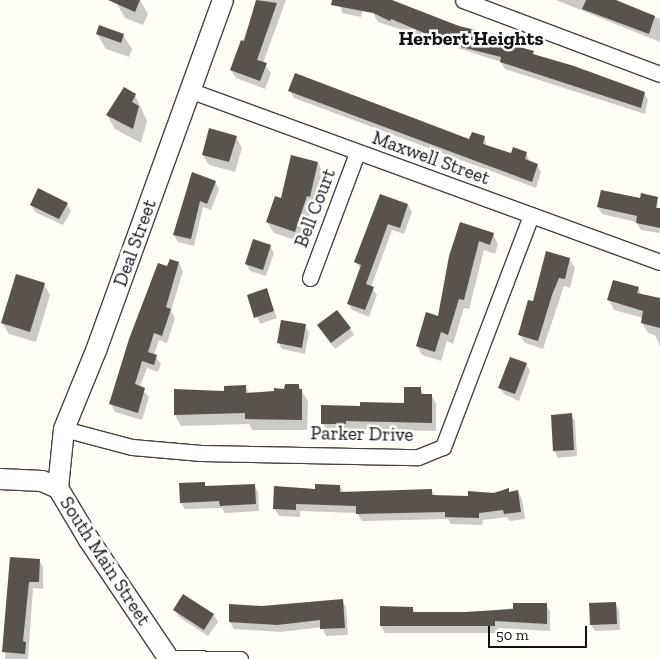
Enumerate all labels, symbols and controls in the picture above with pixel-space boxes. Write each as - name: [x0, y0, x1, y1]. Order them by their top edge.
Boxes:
- district label: Herbert Heights: [398, 26, 544, 50]
- street label: Maxwell Street: [369, 126, 493, 190]
- street label: Bell Court: [290, 165, 340, 251]
- street label: Deal Street: [109, 196, 161, 290]
- street label: Parker Drive: [310, 422, 414, 446]
- street label: South Main Street: [55, 492, 155, 630]
- scale bar: [490, 616, 589, 648]
- text: 50 m: [496, 626, 529, 644]

